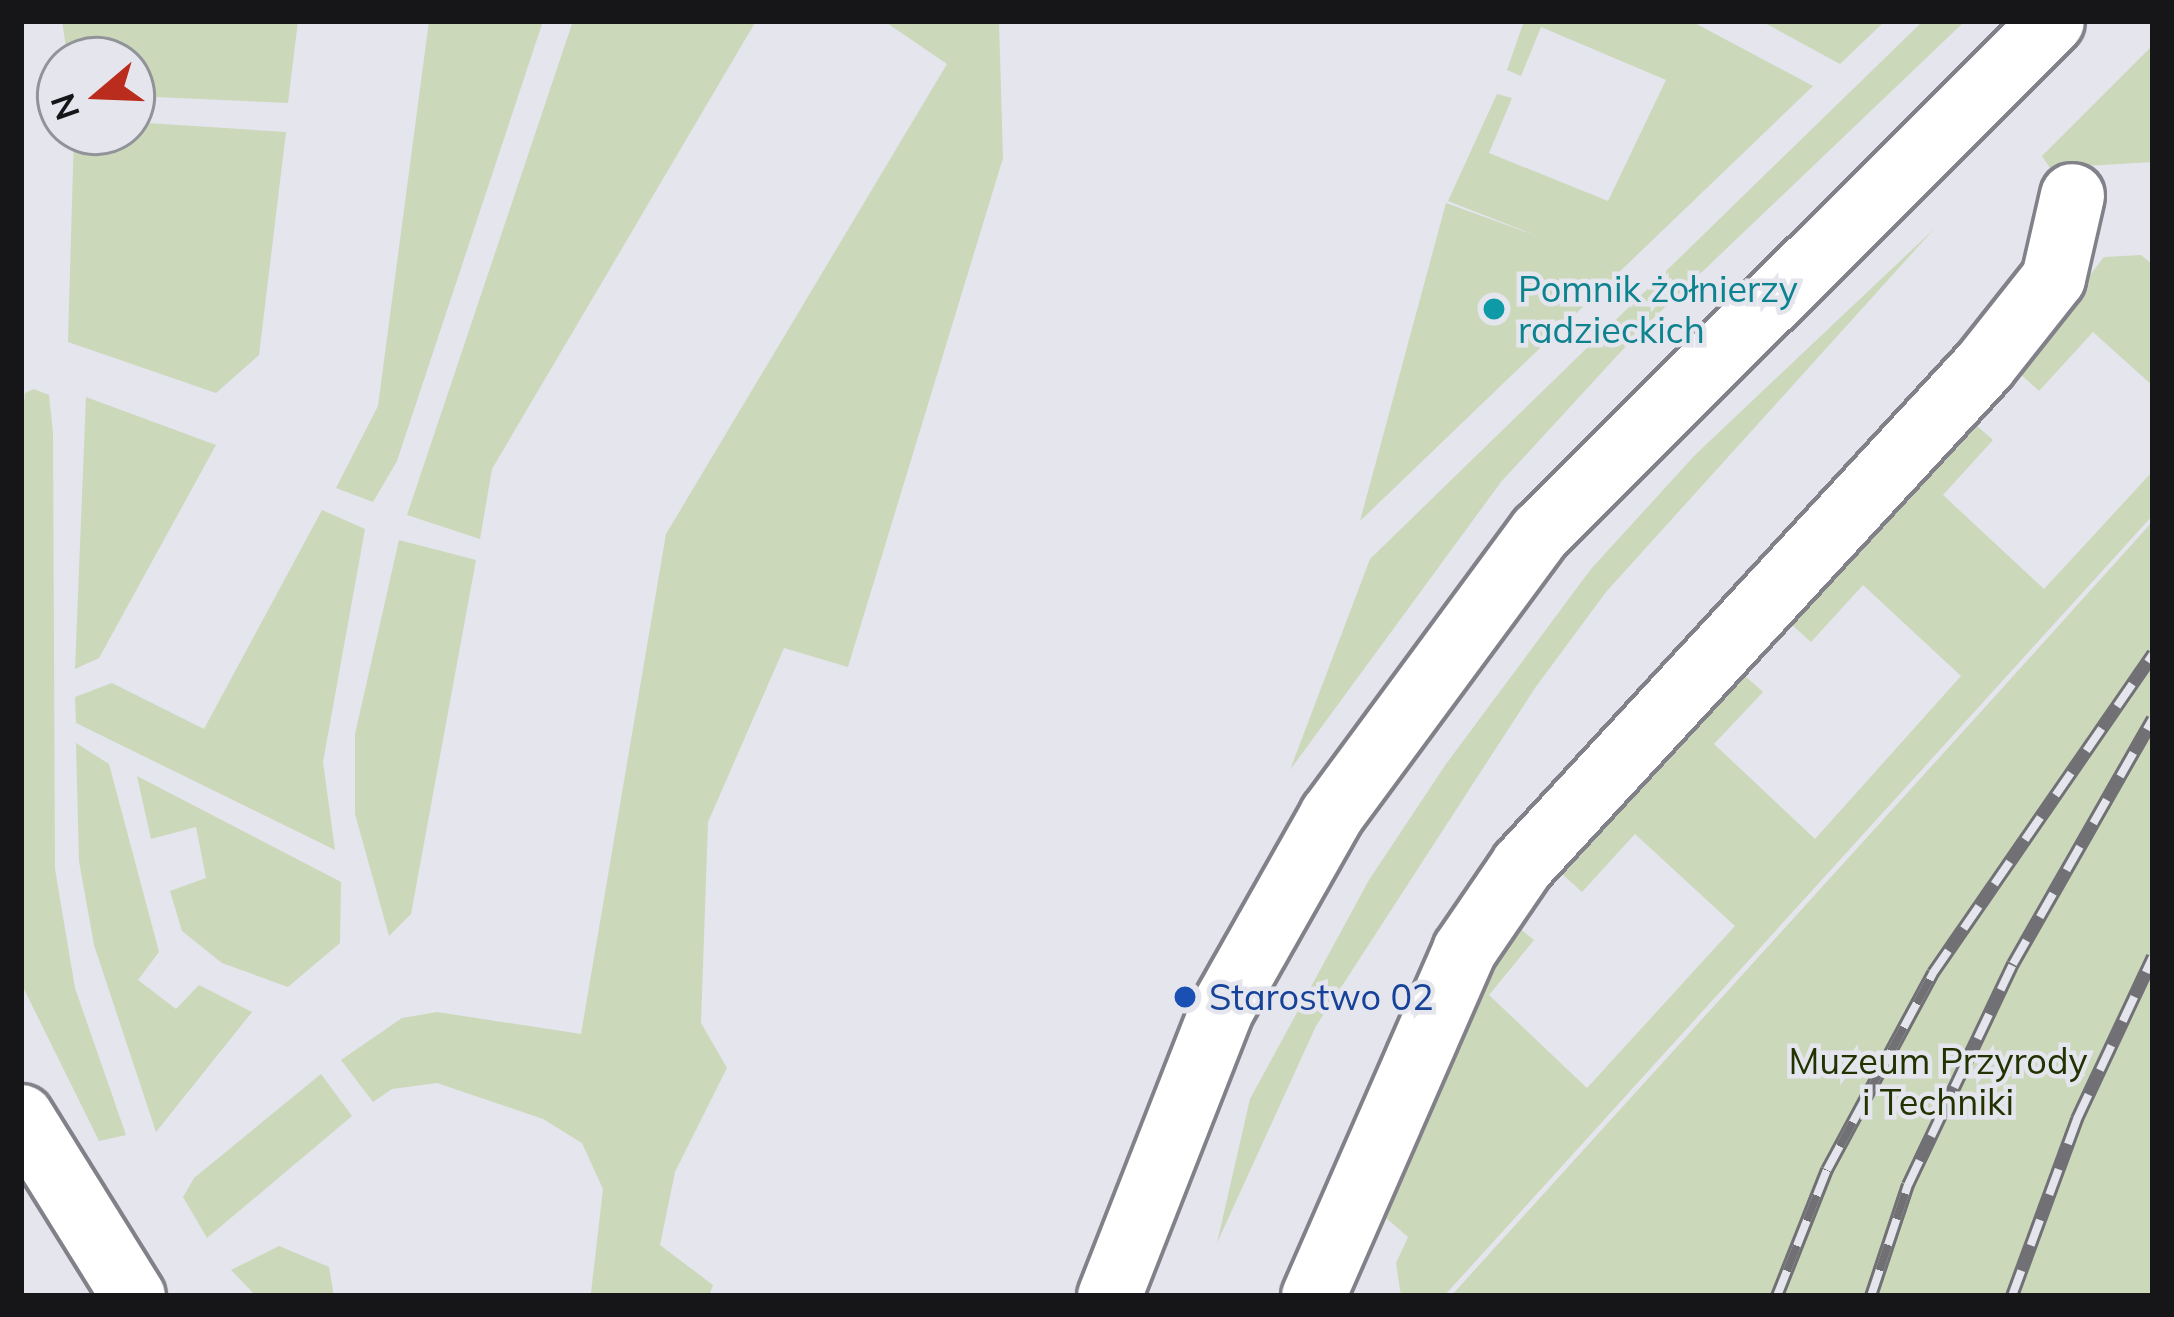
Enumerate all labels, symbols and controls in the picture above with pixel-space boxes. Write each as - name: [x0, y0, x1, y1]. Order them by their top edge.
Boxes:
- north arrow: [36, 36, 156, 156]
- text: N: [41, 88, 88, 125]
- place label: Pomnik żołnierzy radzieckich: [1518, 266, 1798, 351]
- marker: Pomnik żołnierzy radzieckich: [1481, 296, 1507, 322]
- place label: Starostwo 02: [1209, 975, 1434, 1019]
- marker: Starostwo 02: [1172, 984, 1198, 1010]
- park label: Muzeum Przyrody i Techniki: [1788, 1038, 2088, 1123]

